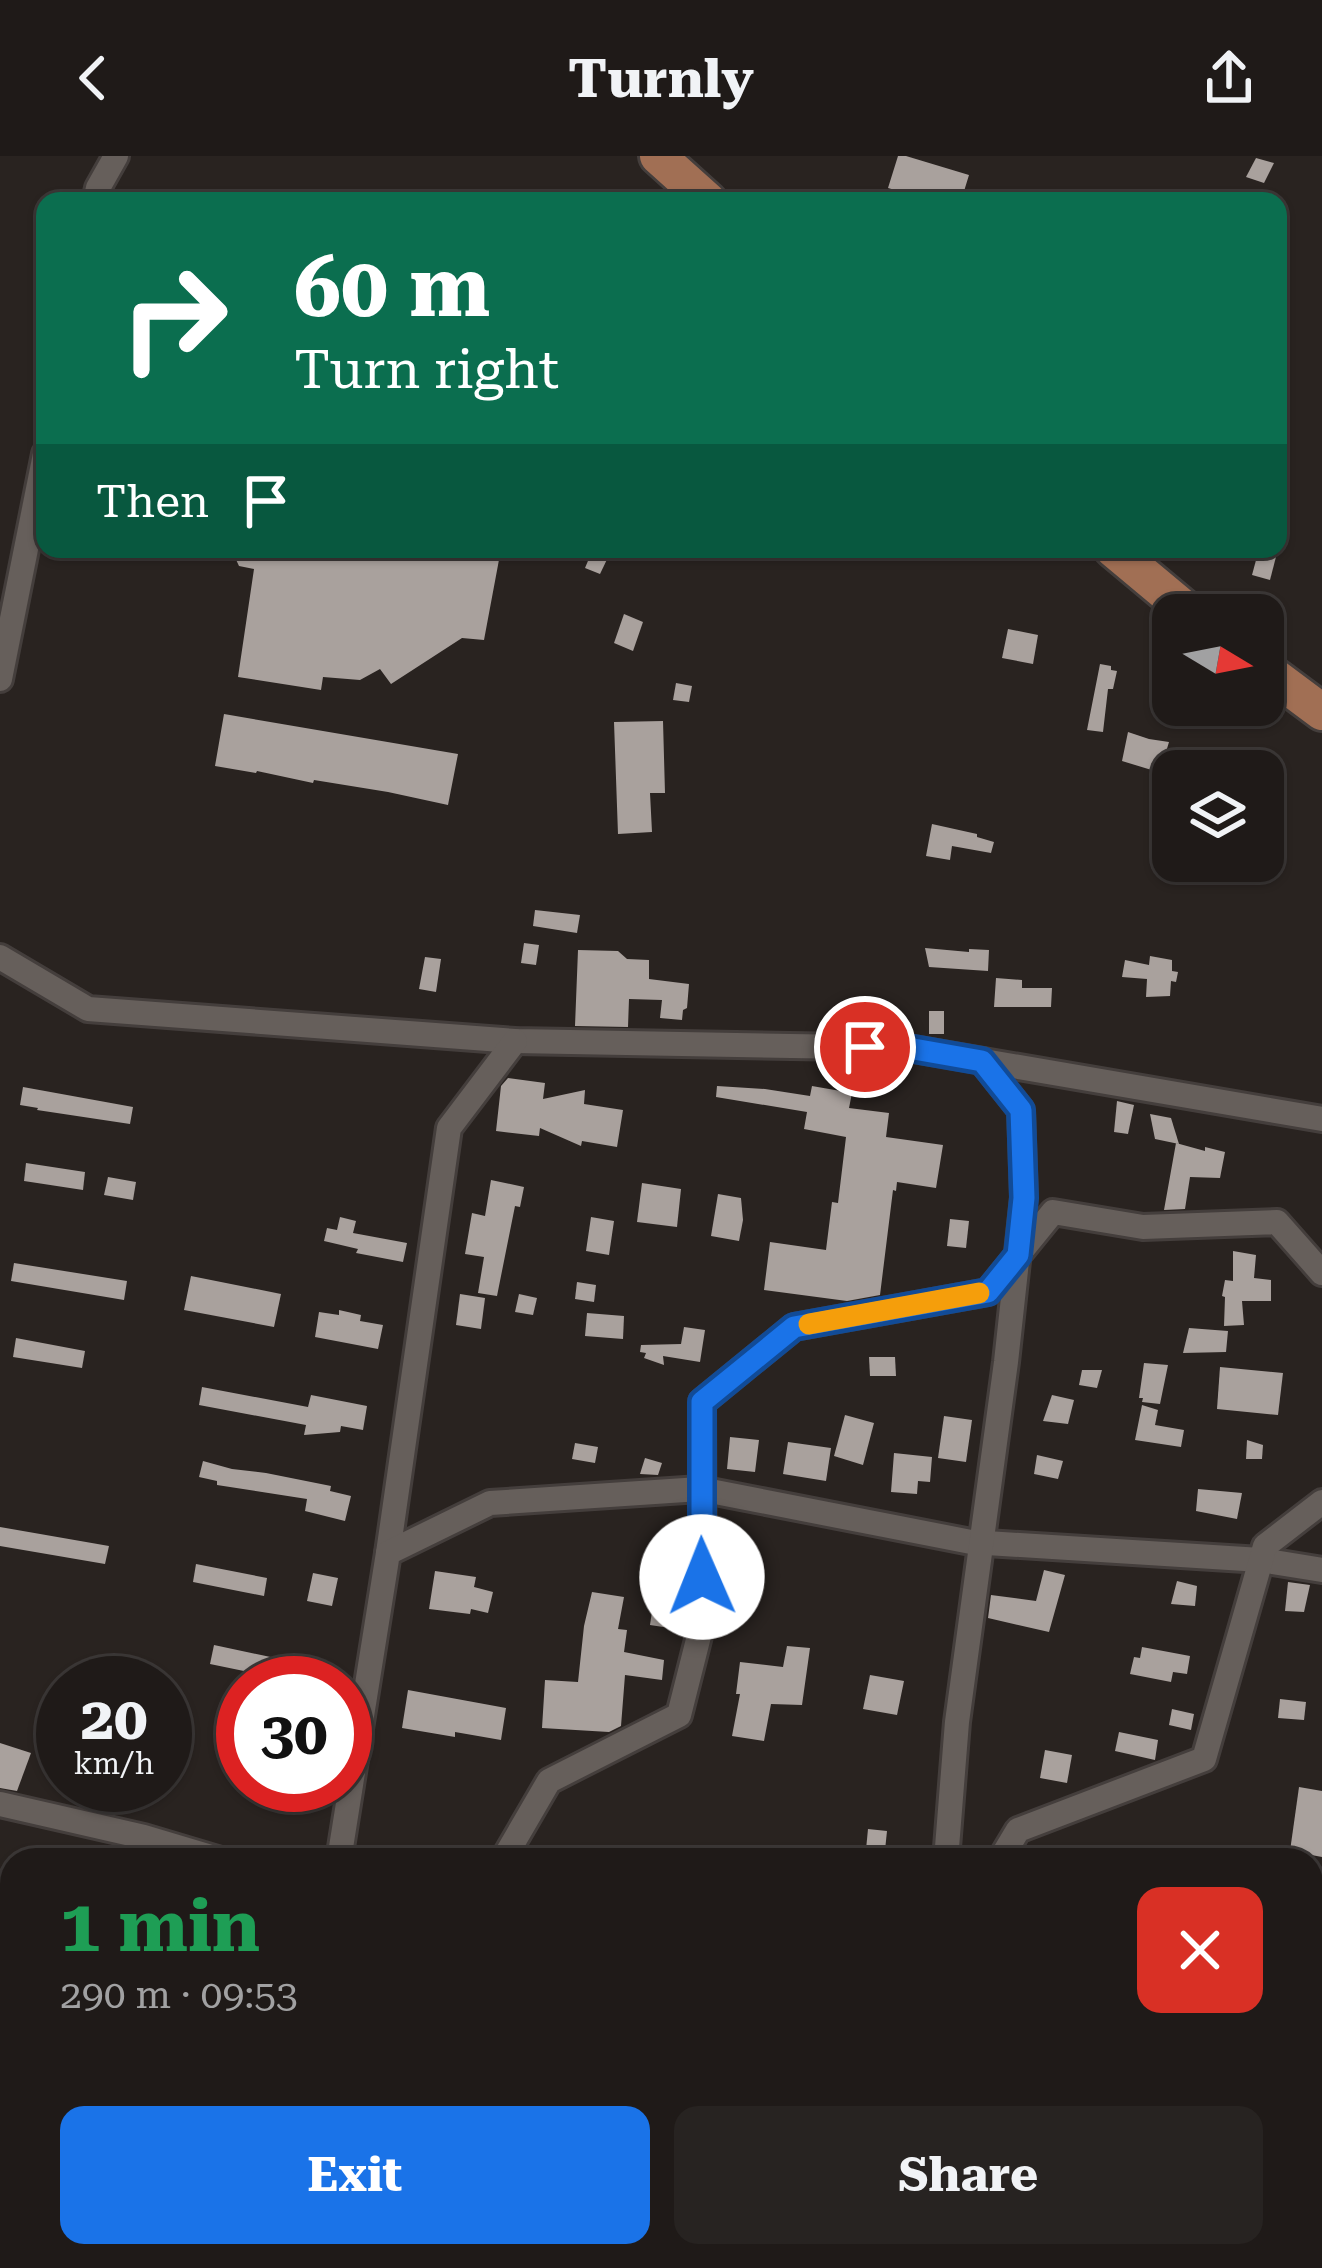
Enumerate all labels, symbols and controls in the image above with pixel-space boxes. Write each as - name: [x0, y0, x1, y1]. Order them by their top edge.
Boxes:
- icon: back: [60, 45, 126, 111]
- icon: share: [1196, 45, 1262, 111]
- text: Turnly: [568, 47, 754, 110]
- text: 60 m: [294, 238, 490, 336]
- icon: right: [96, 240, 252, 396]
- text: Turn right: [294, 338, 559, 401]
- icon: arrive: [233, 468, 299, 534]
- text: Then: [96, 475, 209, 528]
- north arrow: [1152, 594, 1284, 726]
- map controls: [1152, 594, 1284, 882]
- button: layers: [1152, 750, 1284, 882]
- pin: [814, 996, 916, 1098]
- icon: arrive: [832, 1014, 898, 1080]
- position arrow: [639, 1514, 765, 1640]
- speed limit sign: 30: [216, 1656, 372, 1812]
- text: 20: [80, 1683, 148, 1754]
- text: km/h: [74, 1746, 154, 1781]
- text: 1 min: [60, 1884, 260, 1969]
- button: close: [1137, 1887, 1263, 2013]
- text: 290 m · 09:53: [60, 1972, 298, 2018]
- button: Exit: [60, 2106, 650, 2244]
- button: Share: [674, 2106, 1263, 2244]

